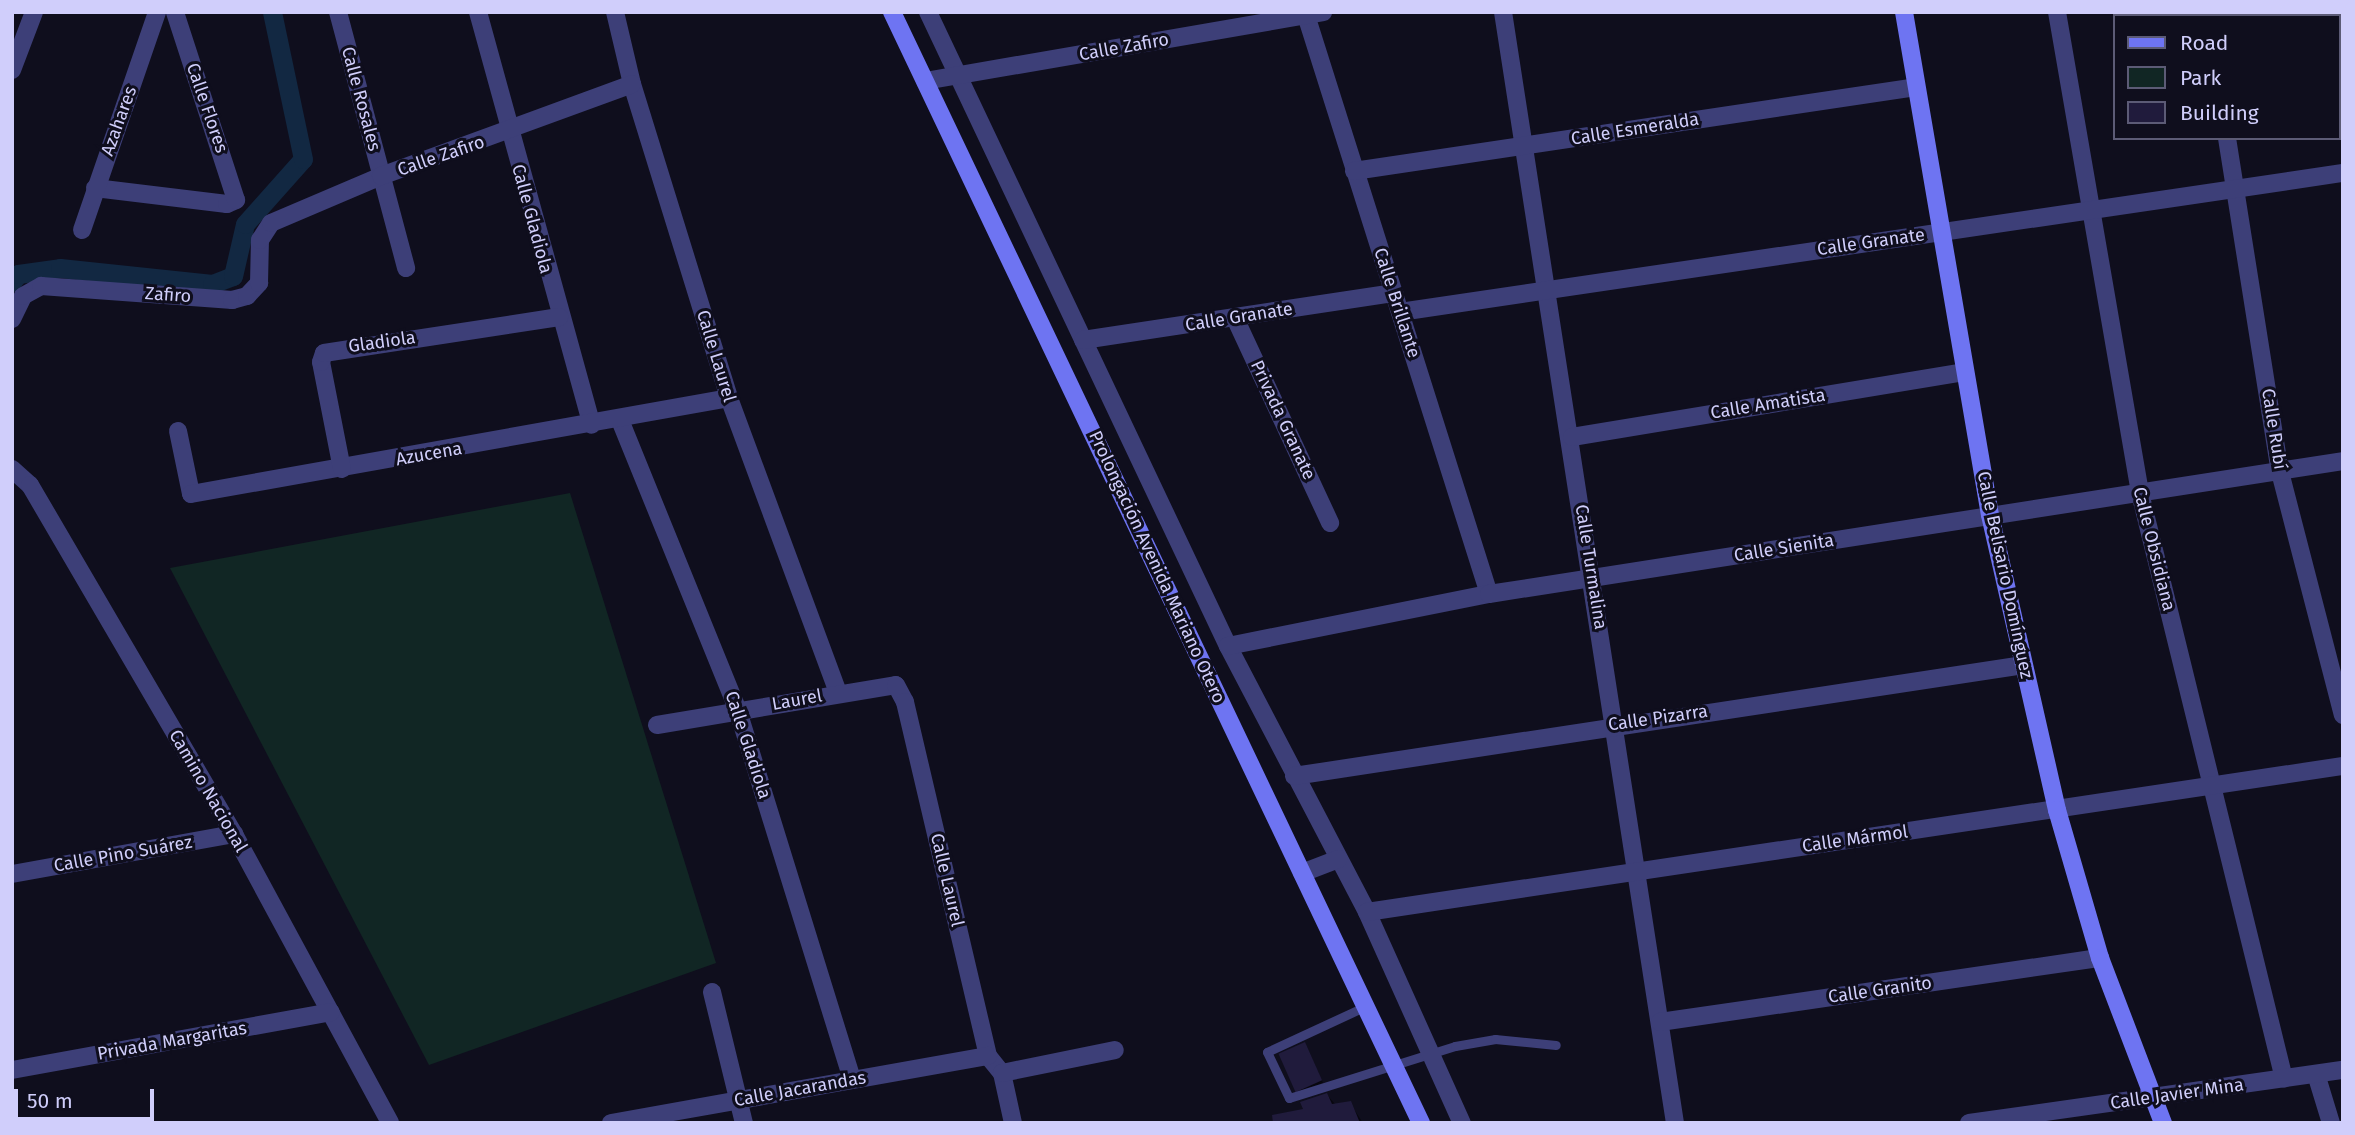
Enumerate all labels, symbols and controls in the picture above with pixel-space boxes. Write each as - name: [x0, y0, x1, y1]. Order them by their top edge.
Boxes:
- legend: [2114, 14, 2341, 140]
- street label: Calle Zafiro: [1077, 28, 1171, 66]
- text: Road: [2180, 30, 2228, 56]
- street label: Calle Rosales: [337, 45, 385, 153]
- street label: Calle Flores: [182, 60, 232, 156]
- text: Park: [2180, 65, 2221, 91]
- street label: Azahares: [96, 83, 142, 159]
- text: Building: [2180, 100, 2259, 126]
- street label: Calle Esmeralda: [1569, 108, 1701, 150]
- street label: Calle Zafiro: [395, 131, 487, 181]
- street label: Calle Gladiola: [507, 162, 557, 276]
- street label: Calle Granate: [1816, 224, 1926, 260]
- street label: Calle Brillante: [1369, 245, 1425, 361]
- street label: Zafiro: [144, 283, 192, 307]
- street label: Calle Granate: [1184, 298, 1294, 336]
- street label: Calle Laurel: [692, 307, 740, 405]
- street label: Gladiola: [347, 327, 417, 357]
- street label: Privada Granate: [1246, 357, 1320, 483]
- street label: Calle Amatista: [1709, 384, 1827, 424]
- street label: Calle Rubí: [2257, 387, 2291, 471]
- street label: Prolongación Avenida Mariano Otero: [1084, 427, 1230, 707]
- street label: Azucena: [394, 438, 464, 470]
- street label: Calle Belisario Domínguez: [1972, 469, 2038, 681]
- street label: Calle Obsidiana: [2128, 485, 2180, 613]
- street label: Calle Turmalina: [1570, 503, 1612, 631]
- street label: Calle Sienita: [1732, 529, 1836, 567]
- street label: Laurel: [770, 685, 824, 715]
- street label: Calle Gladiola: [720, 688, 776, 802]
- street label: Calle Pizarra: [1607, 700, 1709, 736]
- street label: Camino Nacional: [164, 726, 252, 856]
- street label: Calle Mármol: [1801, 821, 1909, 857]
- street label: Calle Pino Suárez: [52, 831, 194, 877]
- street label: Calle Laurel: [926, 831, 968, 929]
- street label: Calle Granito: [1827, 972, 1933, 1008]
- street label: Privada Margaritas: [96, 1017, 248, 1065]
- street label: Calle Jacarandas: [732, 1067, 868, 1111]
- street label: Calle Javier Mina: [2109, 1074, 2245, 1114]
- scale bar: [18, 1076, 158, 1120]
- text: 50 m: [27, 1088, 73, 1114]

